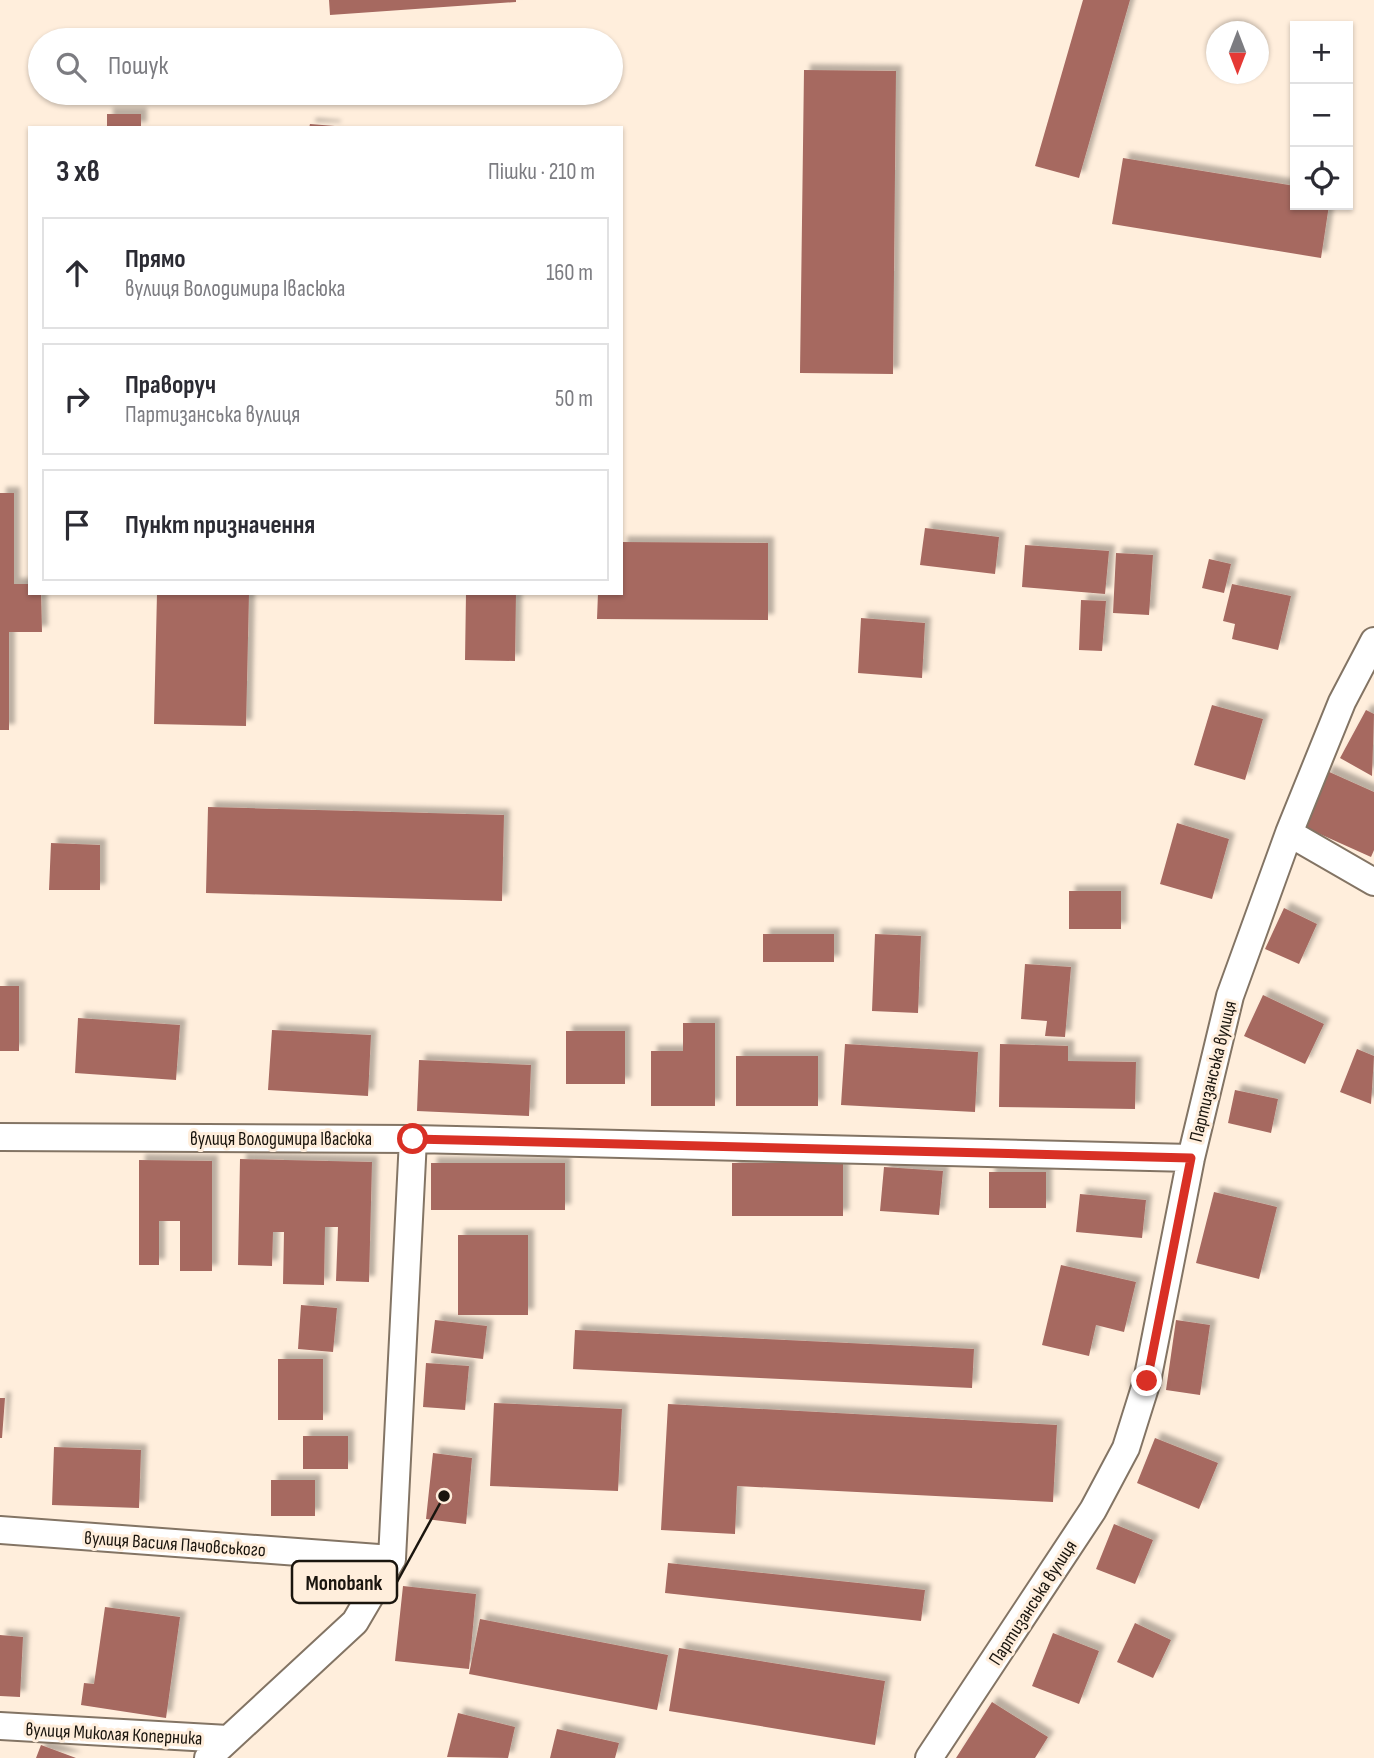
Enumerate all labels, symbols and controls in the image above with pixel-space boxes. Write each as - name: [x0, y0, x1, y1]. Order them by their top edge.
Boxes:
- north arrow: [1206, 21, 1269, 84]
- map controls: [1290, 21, 1353, 210]
- button: +: [1290, 21, 1353, 84]
- search box: [28, 28, 623, 105]
- icon: search: [52, 48, 90, 86]
- text: Пошук: [108, 51, 168, 82]
- button: −: [1290, 84, 1353, 147]
- button: locate: [1290, 147, 1353, 210]
- text: 3 хв: [56, 154, 100, 190]
- text: Пішки · 210 m: [488, 158, 595, 186]
- text: Прямо: [125, 244, 186, 275]
- icon: ahead: [58, 254, 96, 292]
- text: 160 m: [546, 259, 593, 287]
- text: вулиця Володимира Івасюка: [125, 275, 345, 303]
- text: Праворуч: [125, 370, 216, 401]
- icon: right: [58, 380, 96, 418]
- text: 50 m: [555, 385, 593, 413]
- text: Партизанська вулиця: [125, 401, 300, 429]
- icon: arrive: [58, 506, 96, 544]
- text: Пункт призначення: [125, 510, 315, 541]
- street label: Партизанська вулиця: [1185, 998, 1242, 1144]
- route start: [397, 1123, 428, 1154]
- street label: вулиця Володимира Івасюка: [190, 1128, 372, 1151]
- route end: [1131, 1365, 1162, 1396]
- street label: вулиця Василя Пачовського: [83, 1527, 266, 1562]
- street label: Партизанська вулиця: [984, 1536, 1082, 1670]
- callout: Monobank: [292, 1561, 397, 1603]
- text: Monobank: [306, 1571, 383, 1596]
- street label: вулиця Миколая Коперника: [25, 1718, 203, 1751]

